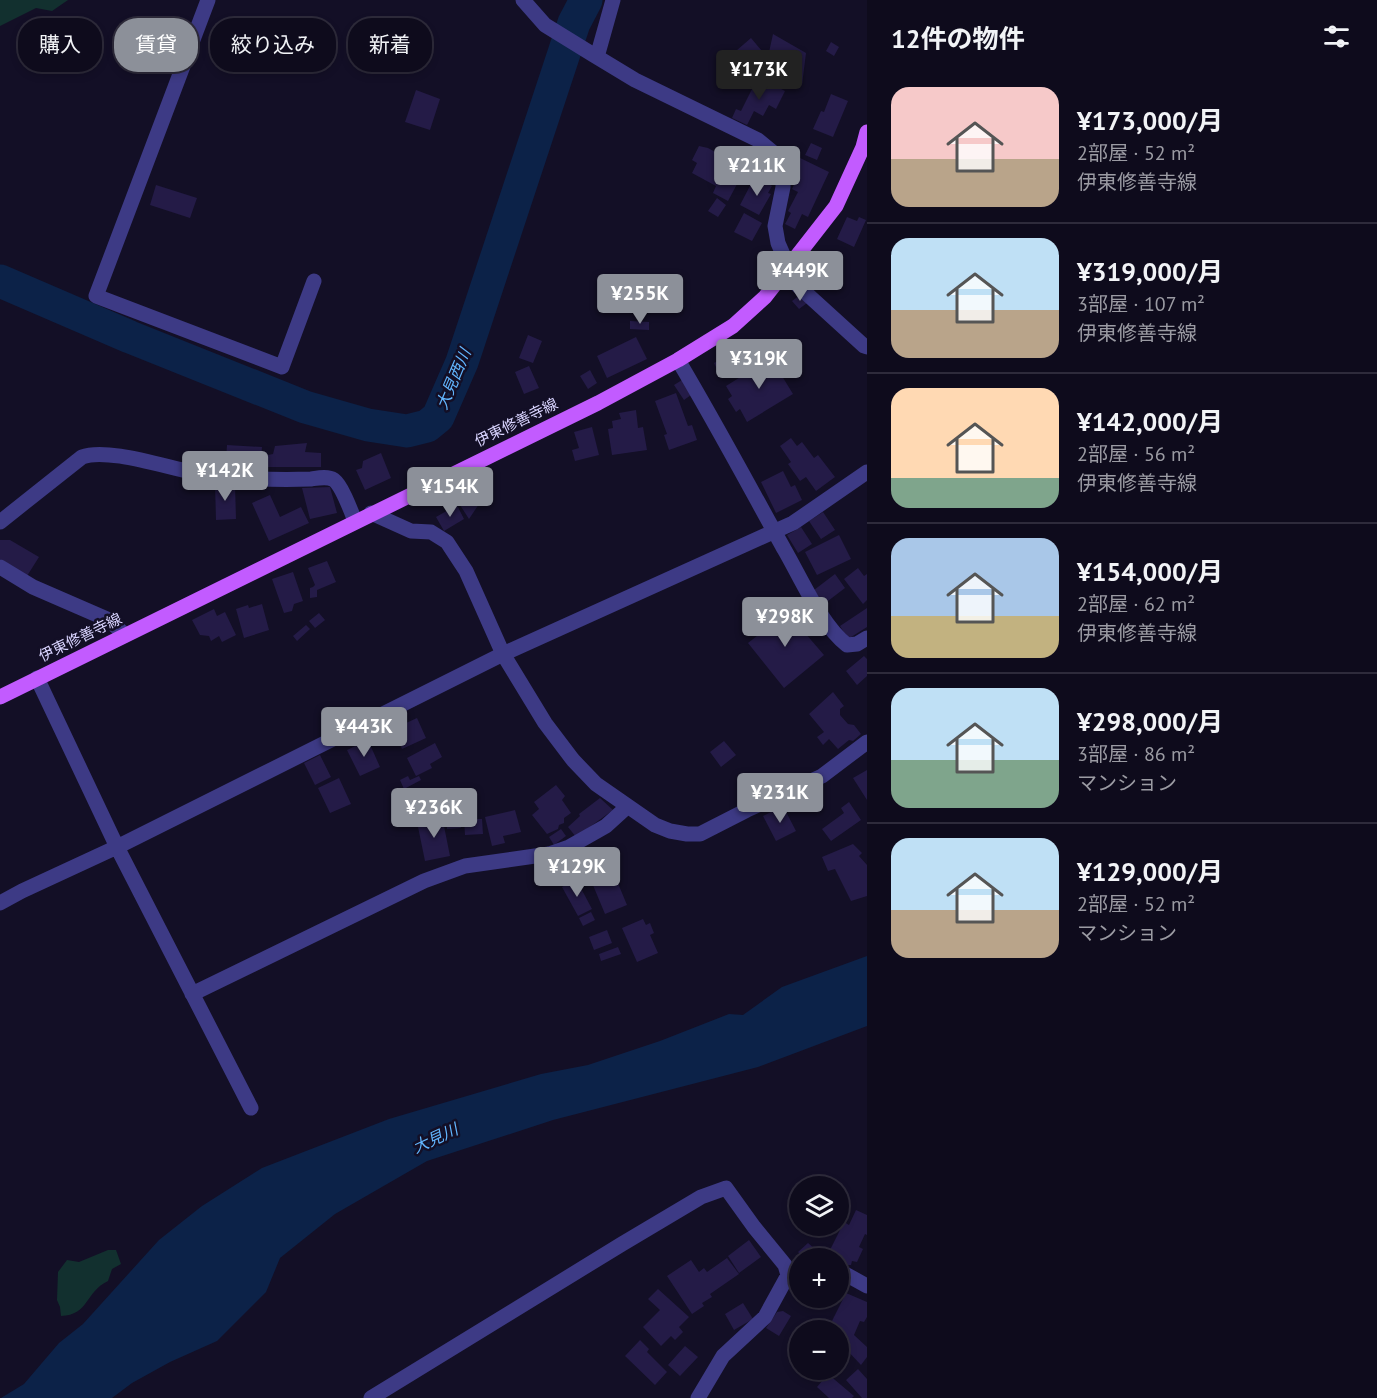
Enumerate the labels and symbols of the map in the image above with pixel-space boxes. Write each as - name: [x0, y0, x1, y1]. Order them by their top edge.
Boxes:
- pin: ¥173K: [717, 50, 801, 101]
- pin: ¥211K: [715, 146, 799, 197]
- pin: ¥449K: [758, 251, 842, 302]
- pin: ¥255K: [598, 274, 682, 325]
- pin: ¥319K: [717, 339, 801, 390]
- water label: 大見西川: [431, 344, 475, 412]
- street label: 伊東修善寺線: [471, 394, 561, 450]
- pin: ¥142K: [183, 451, 267, 502]
- pin: ¥154K: [408, 467, 492, 518]
- pin: ¥298K: [743, 597, 827, 648]
- street label: 伊東修善寺線: [35, 609, 125, 665]
- pin: ¥443K: [322, 707, 406, 758]
- pin: ¥231K: [738, 773, 822, 824]
- pin: ¥236K: [392, 788, 476, 839]
- pin: ¥129K: [535, 847, 619, 898]
- water label: 大見川: [409, 1118, 463, 1157]

